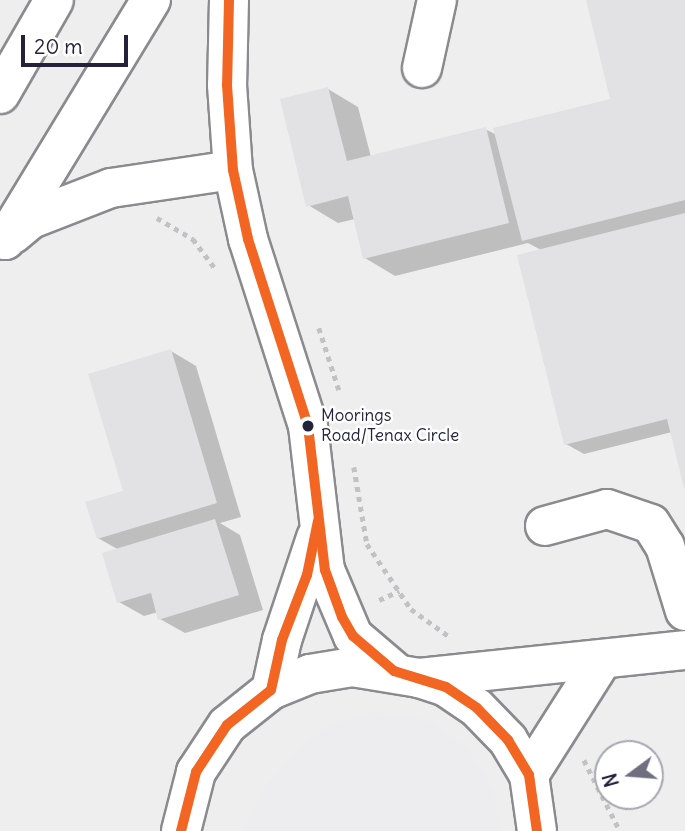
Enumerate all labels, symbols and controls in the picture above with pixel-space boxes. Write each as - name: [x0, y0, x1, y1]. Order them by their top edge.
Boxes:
- scale bar: [24, 21, 131, 65]
- text: 20 m: [34, 33, 83, 60]
- place label: Moorings Road/Tenax Circle: [321, 406, 459, 446]
- marker: Moorings Road/Tenax Circle: [301, 419, 315, 433]
- north arrow: [594, 740, 664, 810]
- text: N: [597, 771, 624, 790]

